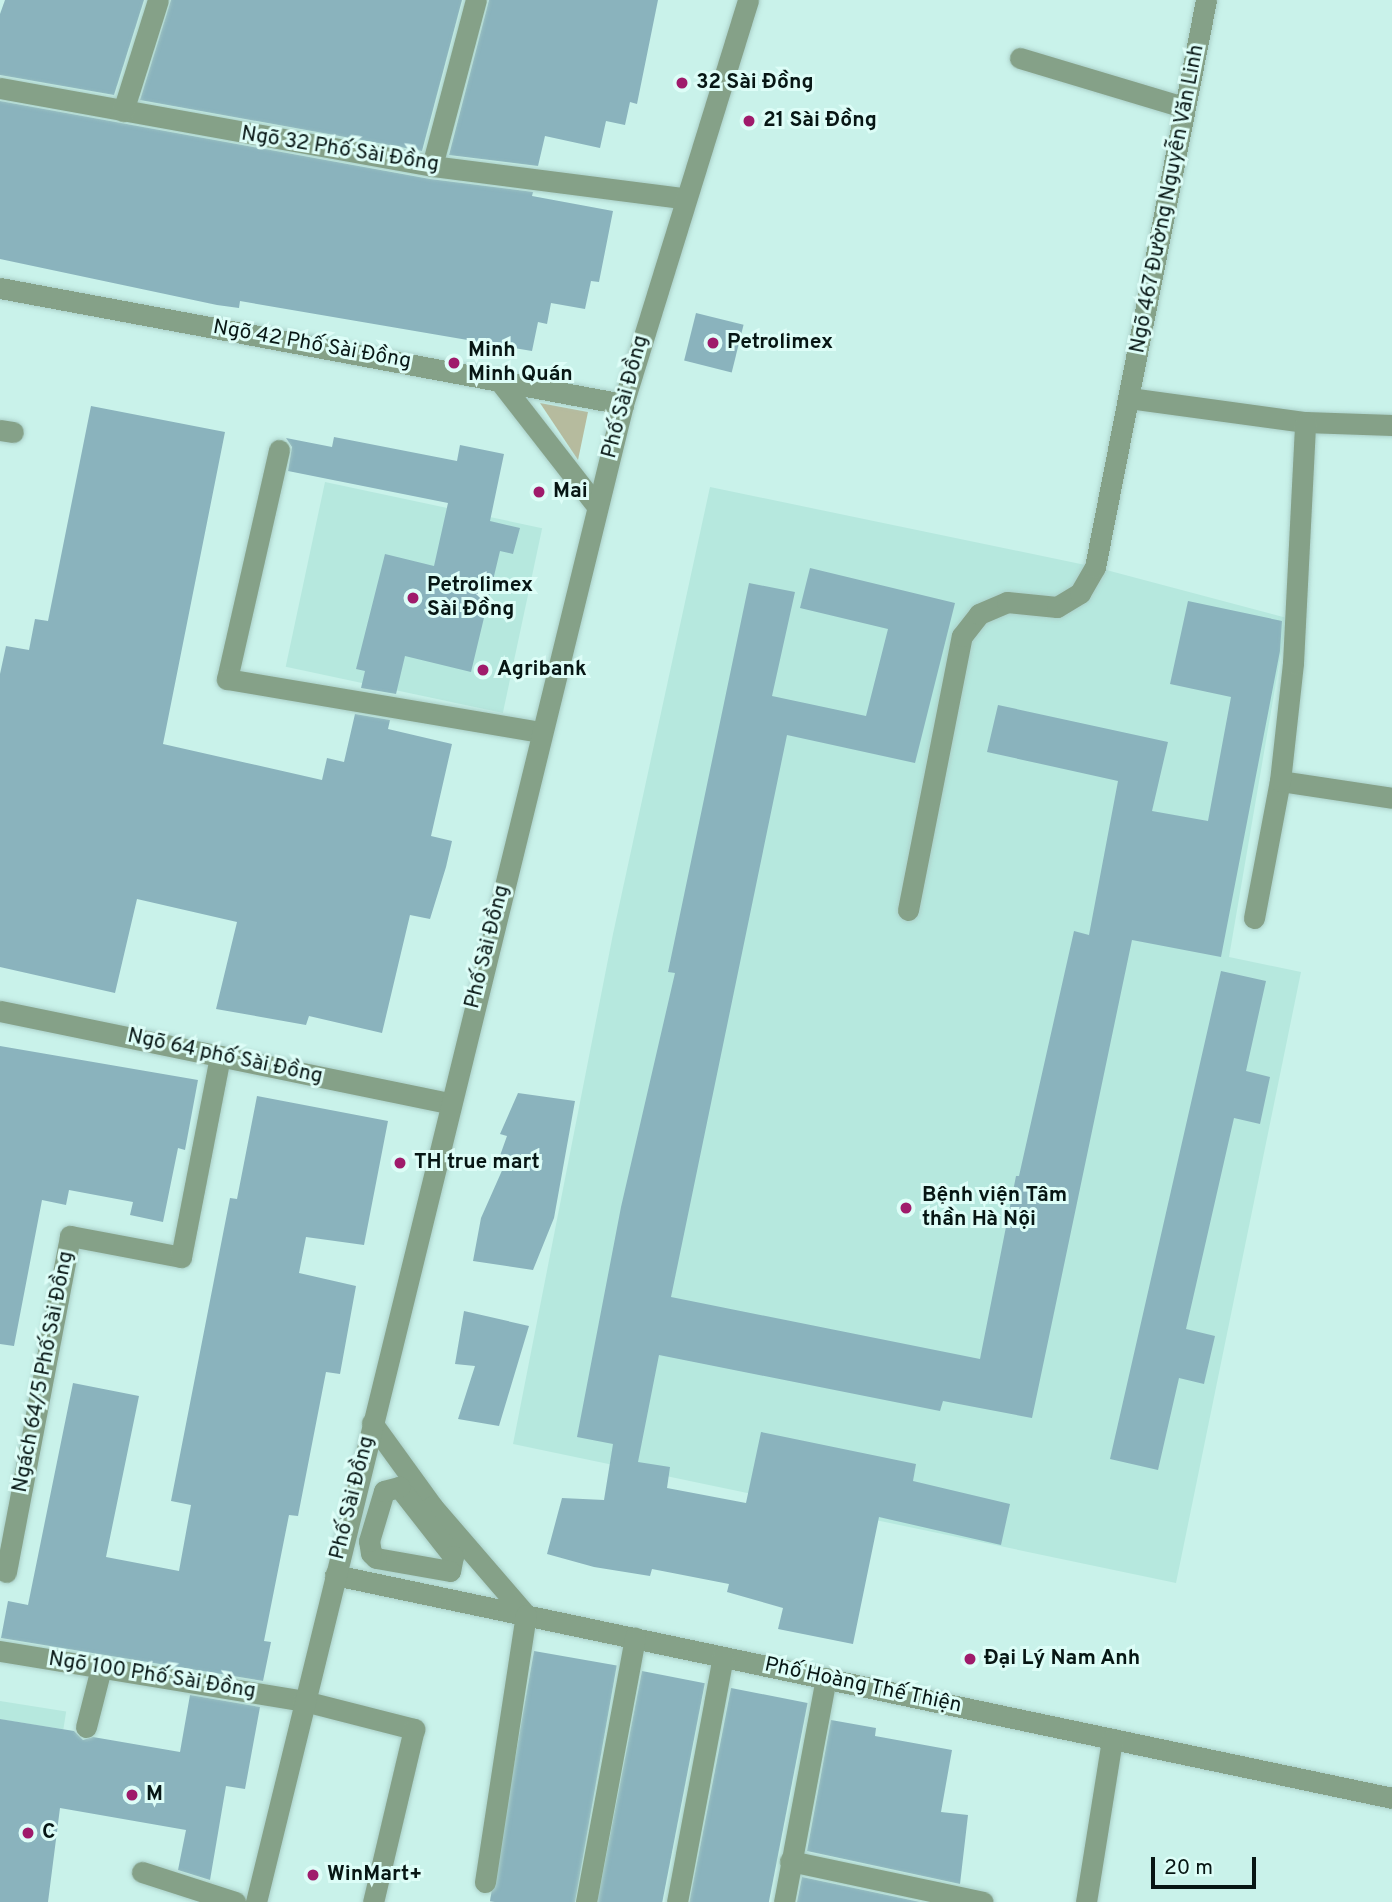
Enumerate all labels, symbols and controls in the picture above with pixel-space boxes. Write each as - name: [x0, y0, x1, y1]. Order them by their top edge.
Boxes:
- street label: Ngõ 467 Đường Nguyễn Văn Linh: [1126, 42, 1210, 356]
- place label: 32 Sài Đồng: [696, 70, 814, 96]
- marker: 32 Sài Đồng: [674, 75, 690, 91]
- place label: 21 Sài Đồng: [763, 108, 877, 134]
- marker: 21 Sài Đồng: [741, 113, 757, 129]
- street label: Ngõ 32 Phố Sài Đồng: [239, 122, 441, 178]
- street label: Ngõ 42 Phố Sài Đồng: [211, 315, 413, 375]
- place label: Petrolimex: [727, 330, 833, 356]
- street label: Phố Sài Đồng: [597, 333, 655, 461]
- marker: Petrolimex: [705, 335, 721, 351]
- place label: Minh Minh Quán: [468, 338, 573, 388]
- marker: Minh Minh Quán: [446, 355, 462, 371]
- place label: Mai: [553, 479, 588, 505]
- marker: Mai: [531, 484, 547, 500]
- place label: Petrolimex Sài Đồng: [427, 573, 533, 623]
- marker: Petrolimex Sài Đồng: [405, 590, 421, 606]
- place label: Agribank: [497, 657, 587, 683]
- marker: Agribank: [475, 662, 491, 678]
- street label: Phố Sài Đồng: [460, 883, 516, 1011]
- street label: Ngõ 64 phố Sài Đồng: [125, 1024, 325, 1090]
- place label: TH true mart: [414, 1150, 540, 1176]
- marker: TH true mart: [392, 1155, 408, 1171]
- place label: Bệnh viện Tâm thần Hà Nội: [922, 1183, 1067, 1233]
- marker: Bệnh viện Tâm thần Hà Nội: [896, 1198, 916, 1218]
- street label: Ngách 64/5 Phố Sài Đồng: [8, 1249, 80, 1495]
- street label: Phố Sài Đồng: [325, 1434, 381, 1562]
- place label: Đại Lý Nam Anh: [984, 1646, 1141, 1672]
- street label: Ngõ 100 Phố Sài Đồng: [47, 1647, 257, 1705]
- marker: Đại Lý Nam Anh: [962, 1651, 978, 1667]
- street label: Phố Hoàng Thế Thiện: [761, 1653, 965, 1719]
- place label: M: [146, 1782, 163, 1808]
- marker: M: [124, 1787, 140, 1803]
- place label: C: [42, 1820, 55, 1846]
- marker: C: [20, 1825, 36, 1841]
- scale bar: [1154, 1842, 1259, 1886]
- text: 20 m: [1164, 1855, 1213, 1882]
- place label: WinMart+: [327, 1862, 422, 1888]
- marker: WinMart+: [305, 1867, 321, 1883]

